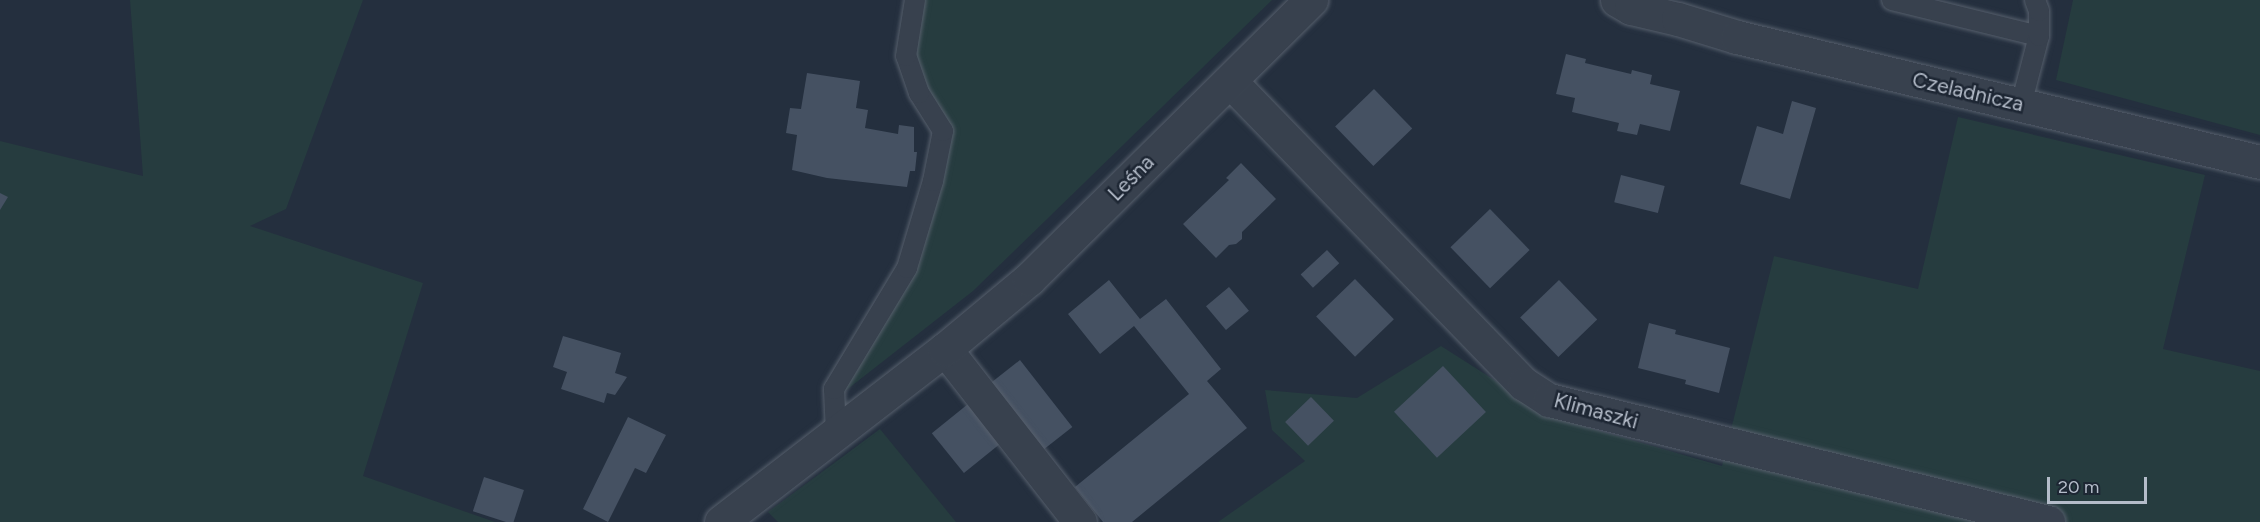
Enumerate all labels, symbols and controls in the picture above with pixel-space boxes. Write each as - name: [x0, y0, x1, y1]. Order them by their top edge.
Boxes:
- street label: Czeladnicza: [1910, 67, 2026, 117]
- street label: Leśna: [1103, 150, 1159, 206]
- street label: Klimaszki: [1551, 388, 1641, 434]
- scale bar: [2050, 465, 2150, 503]
- text: 20 m: [2058, 476, 2099, 498]

